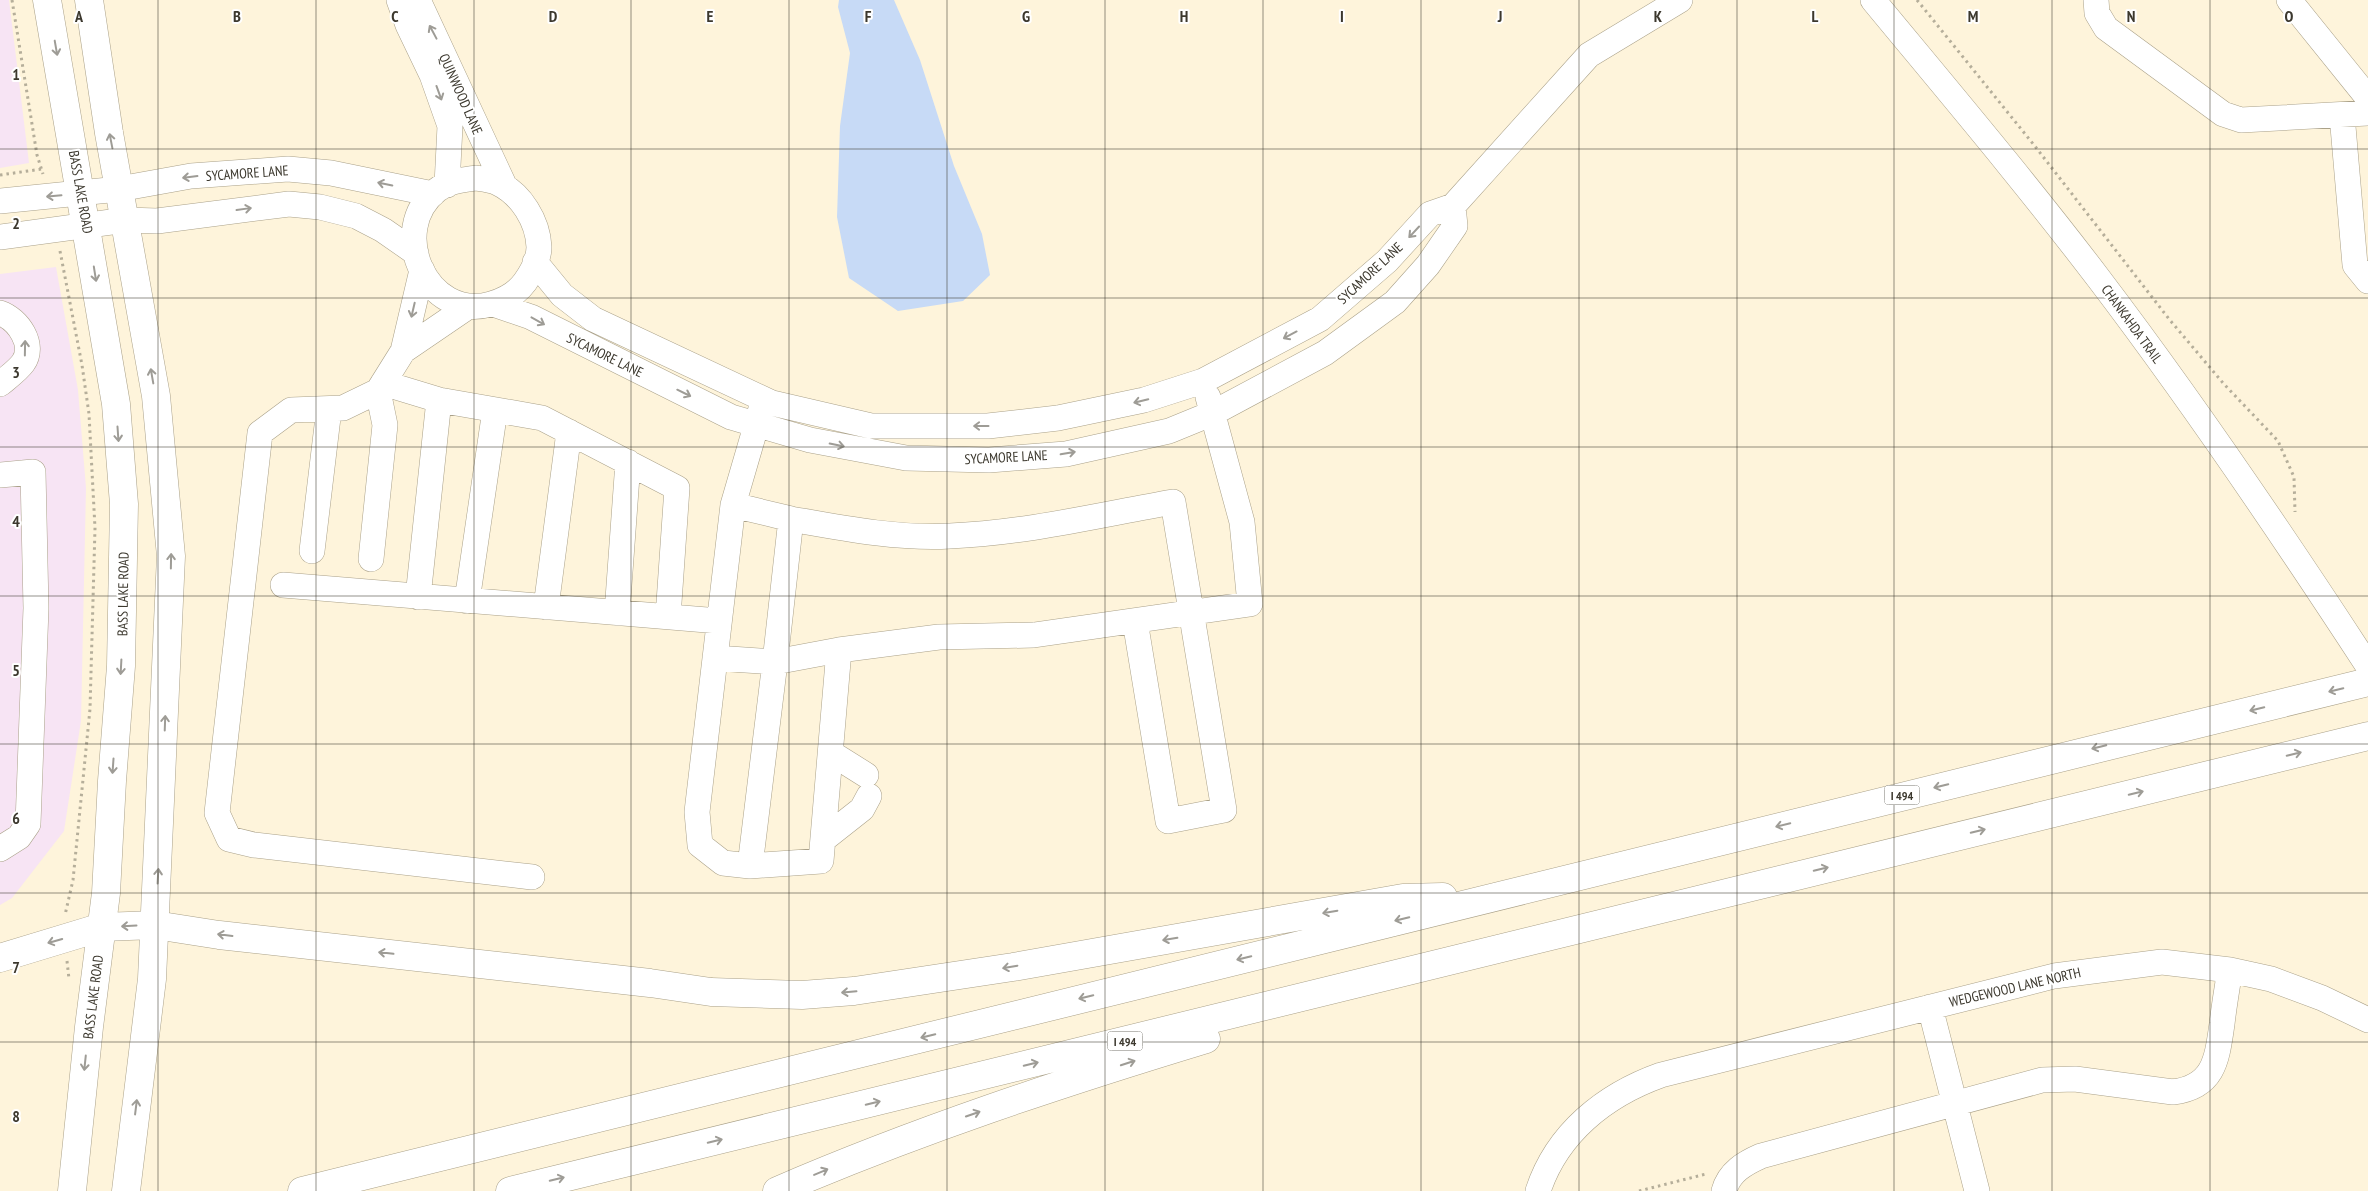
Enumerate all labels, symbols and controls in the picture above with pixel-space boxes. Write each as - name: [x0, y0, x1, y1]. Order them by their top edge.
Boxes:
- text: A: [74, 6, 84, 26]
- text: B: [233, 6, 241, 26]
- text: C: [391, 6, 399, 26]
- text: D: [549, 6, 558, 26]
- text: E: [707, 6, 714, 26]
- text: F: [865, 6, 872, 26]
- text: G: [1022, 6, 1030, 26]
- text: H: [1180, 6, 1188, 26]
- text: I: [1340, 6, 1344, 26]
- text: J: [1497, 6, 1502, 26]
- text: K: [1654, 6, 1663, 26]
- text: L: [1812, 6, 1819, 26]
- text: M: [1968, 6, 1978, 26]
- text: N: [2127, 6, 2135, 26]
- text: O: [2285, 6, 2294, 26]
- one-way arrow: [428, 25, 438, 40]
- one-way arrow: [51, 40, 61, 56]
- street label: QUINWOOD LANE: [435, 51, 487, 137]
- text: 1: [12, 64, 20, 84]
- one-way arrow: [435, 85, 444, 100]
- one-way arrow: [105, 134, 115, 150]
- street label: BASS LAKE ROAD: [65, 149, 97, 235]
- street label: SYCAMORE LANE: [205, 161, 289, 185]
- one-way arrow: [182, 172, 198, 182]
- one-way arrow: [378, 179, 394, 189]
- one-way arrow: [46, 191, 62, 201]
- one-way arrow: [236, 204, 252, 214]
- text: 2: [12, 213, 20, 233]
- one-way arrow: [1408, 226, 1420, 238]
- street label: SYCAMORE LANE: [1334, 238, 1406, 308]
- one-way arrow: [91, 265, 101, 281]
- street label: CHANKAHDA TRAIL: [2097, 281, 2167, 367]
- one-way arrow: [408, 302, 417, 318]
- one-way arrow: [530, 316, 545, 326]
- street label: SYCAMORE LANE: [564, 329, 646, 381]
- one-way arrow: [1283, 331, 1297, 341]
- one-way arrow: [21, 341, 30, 357]
- text: 3: [12, 362, 20, 382]
- one-way arrow: [147, 368, 157, 384]
- one-way arrow: [676, 388, 691, 398]
- one-way arrow: [1134, 396, 1150, 406]
- one-way arrow: [973, 421, 990, 431]
- one-way arrow: [114, 426, 123, 442]
- one-way arrow: [828, 441, 844, 450]
- street label: SYCAMORE LANE: [964, 446, 1048, 468]
- one-way arrow: [1059, 447, 1075, 457]
- text: 4: [12, 511, 20, 531]
- street label: BASS LAKE ROAD: [113, 552, 133, 636]
- one-way arrow: [166, 553, 176, 570]
- one-way arrow: [116, 658, 125, 674]
- text: 5: [12, 660, 20, 680]
- one-way arrow: [2329, 686, 2345, 695]
- one-way arrow: [2249, 705, 2265, 714]
- one-way arrow: [160, 715, 169, 731]
- one-way arrow: [2092, 743, 2108, 752]
- one-way arrow: [2286, 749, 2302, 758]
- one-way arrow: [108, 758, 118, 774]
- one-way arrow: [1934, 782, 1950, 791]
- road number: I 494: [1884, 786, 1920, 804]
- one-way arrow: [2128, 787, 2144, 797]
- text: 6: [12, 808, 20, 828]
- one-way arrow: [1776, 820, 1792, 830]
- one-way arrow: [1970, 826, 1986, 835]
- one-way arrow: [1812, 864, 1828, 874]
- one-way arrow: [153, 868, 163, 884]
- one-way arrow: [1322, 907, 1338, 917]
- one-way arrow: [1394, 915, 1410, 924]
- one-way arrow: [121, 921, 137, 930]
- one-way arrow: [217, 930, 233, 940]
- one-way arrow: [1162, 934, 1178, 944]
- one-way arrow: [48, 937, 64, 946]
- one-way arrow: [378, 948, 394, 958]
- street label: BASS LAKE ROAD: [79, 954, 107, 1040]
- one-way arrow: [1236, 954, 1252, 963]
- text: 7: [12, 957, 20, 977]
- one-way arrow: [1002, 963, 1018, 973]
- street label: WEDGEWOOD LANE NORTH: [1947, 963, 2083, 1011]
- one-way arrow: [841, 987, 857, 996]
- one-way arrow: [1078, 993, 1094, 1002]
- one-way arrow: [921, 1032, 937, 1041]
- road number: I 494: [1108, 1032, 1142, 1050]
- one-way arrow: [80, 1054, 90, 1070]
- one-way arrow: [1119, 1058, 1135, 1068]
- one-way arrow: [1022, 1059, 1038, 1068]
- one-way arrow: [864, 1097, 880, 1107]
- one-way arrow: [131, 1100, 141, 1116]
- text: 8: [12, 1106, 20, 1126]
- one-way arrow: [965, 1109, 980, 1118]
- one-way arrow: [707, 1136, 723, 1145]
- one-way arrow: [813, 1166, 828, 1176]
- one-way arrow: [549, 1174, 565, 1184]

